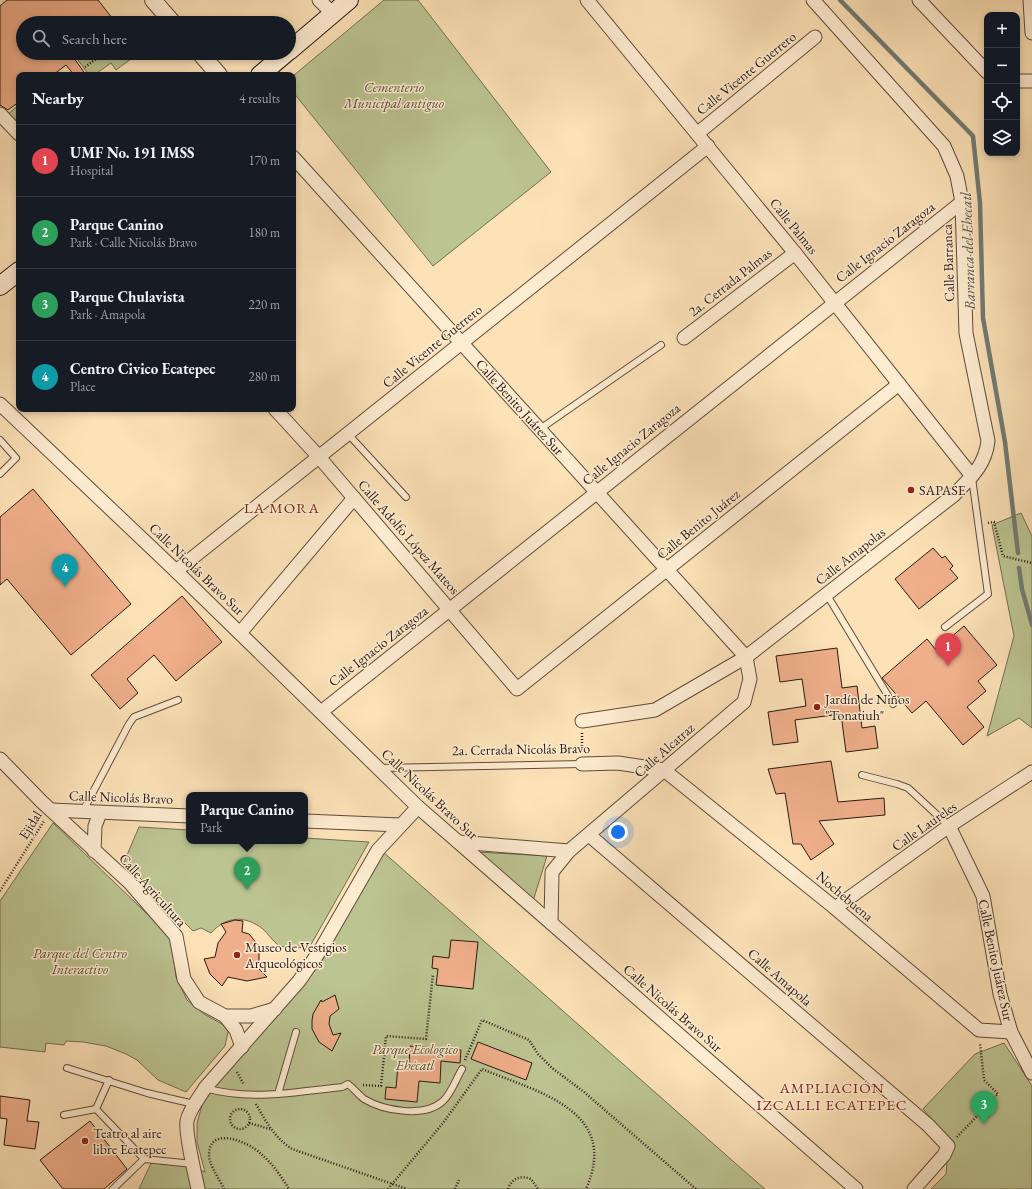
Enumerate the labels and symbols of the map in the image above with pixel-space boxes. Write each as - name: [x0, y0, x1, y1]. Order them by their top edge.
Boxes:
- street label: Calle Vicente Guerrero: [692, 27, 800, 119]
- park label: Cementerio Municipal antiguo: [343, 78, 445, 112]
- water label: Barranca del Ehecatl: [956, 191, 979, 311]
- street label: Calle Palmas: [766, 194, 823, 258]
- street label: Calle Ignacio Zaragoza: [832, 197, 939, 286]
- street label: Calle Barranca: [938, 223, 958, 302]
- street label: 2a. Cerrada Palmas: [685, 243, 776, 320]
- street label: Calle Vicente Guerrero: [378, 300, 486, 392]
- street label: Calle Benito Juárez Sur: [472, 355, 568, 459]
- street label: Calle Ignacio Zaragoza: [578, 399, 684, 489]
- street label: Calle Adolfo López Mateos: [354, 476, 464, 598]
- place label: SAPASE: [919, 481, 966, 499]
- street label: Calle Benito Juárez: [653, 484, 744, 563]
- marker: SAPASE: [906, 485, 916, 495]
- district label: LA MORA: [244, 498, 320, 517]
- street label: Calle Nicolás Bravo Sur: [146, 519, 249, 619]
- street label: Calle Amapolas: [811, 523, 889, 589]
- pin: 4: [52, 554, 78, 587]
- street label: Calle Ignacio Zaragoza: [325, 601, 432, 690]
- pin: 1: [935, 633, 961, 666]
- place label: Jardín de Niños "Tonatiuh": [824, 690, 910, 724]
- marker: Jardín de Niños "Tonatiuh": [812, 702, 822, 712]
- street label: Calle Alcatraz: [630, 718, 698, 781]
- street label: 2a. Cerrada Nicolás Bravo: [452, 739, 590, 759]
- street label: Calle Nicolás Bravo Sur: [378, 745, 482, 844]
- street label: Calle Nicolás Bravo: [69, 786, 174, 808]
- street label: Calle Laureles: [888, 797, 960, 855]
- street label: Ejidal: [14, 807, 46, 843]
- your location: [608, 822, 628, 842]
- street label: Calle Agricultura: [115, 849, 191, 931]
- pin: 2: [234, 857, 260, 890]
- street label: Nochebuena: [813, 867, 878, 925]
- street label: Calle Benito Juárez Sur: [974, 898, 1018, 1023]
- place label: Museo de Vestigios Arqueológicos: [244, 938, 347, 972]
- park label: Parque del Centro Interactivo: [33, 944, 128, 978]
- street label: Calle Amapola: [744, 944, 816, 1010]
- marker: Museo de Vestigios Arqueológicos: [232, 950, 242, 960]
- street label: Calle Nicolás Bravo Sur: [620, 960, 727, 1056]
- park label: Parque Ecologico Ehécatl: [372, 1040, 459, 1074]
- district label: AMPLIACIÓN IZCALLI ECATEPEC: [757, 1078, 907, 1114]
- pin: 3: [971, 1091, 997, 1124]
- place label: Teatro al aire libre Ecatepec: [93, 1124, 167, 1158]
- marker: Teatro al aire libre Ecatepec: [80, 1136, 90, 1146]

